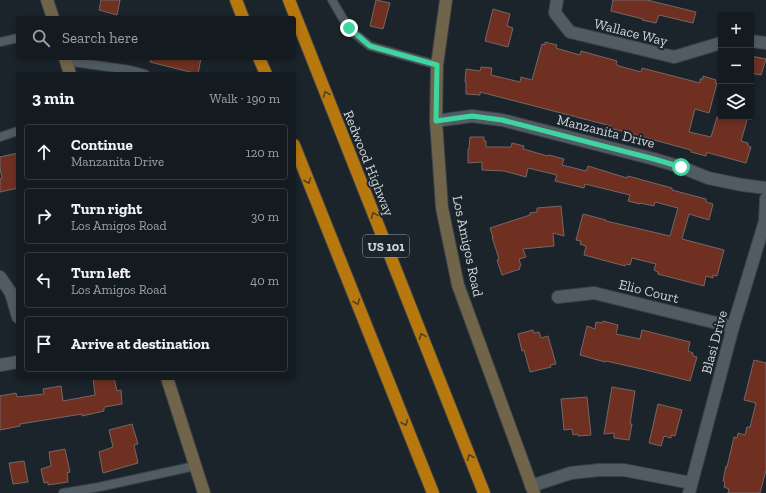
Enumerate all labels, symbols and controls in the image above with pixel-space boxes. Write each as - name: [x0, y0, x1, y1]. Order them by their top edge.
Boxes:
- map controls: [718, 12, 754, 120]
- button: +: [718, 12, 754, 48]
- street label: Wallace Way: [592, 15, 670, 50]
- search box: [16, 16, 296, 60]
- route end: [340, 19, 358, 37]
- icon: search: [30, 27, 52, 49]
- text: Search here: [62, 29, 138, 47]
- button: −: [718, 48, 754, 84]
- button: layers: [718, 84, 754, 120]
- text: 3 min: [32, 88, 74, 108]
- text: Walk · 190 m: [210, 91, 280, 106]
- one-way arrow: [323, 91, 331, 99]
- street label: Redwood Highway: [340, 108, 398, 219]
- street label: Manzanita Drive: [555, 111, 657, 152]
- text: Continue: [71, 136, 133, 154]
- icon: ahead: [33, 141, 55, 163]
- text: 120 m: [246, 145, 279, 160]
- text: Manzanita Drive: [71, 154, 164, 169]
- route start: [672, 158, 690, 176]
- one-way arrow: [304, 178, 312, 185]
- street label: Los Amigos Road: [448, 194, 487, 299]
- text: Turn right: [71, 200, 142, 218]
- icon: right: [33, 205, 55, 227]
- text: 30 m: [251, 209, 279, 224]
- one-way arrow: [371, 212, 379, 220]
- text: Los Amigos Road: [71, 218, 167, 233]
- road number: US 101: [363, 235, 409, 257]
- text: Turn left: [71, 264, 131, 282]
- icon: left: [33, 269, 55, 291]
- text: 40 m: [250, 273, 279, 288]
- street label: Elio Court: [617, 276, 682, 307]
- text: Los Amigos Road: [71, 282, 167, 297]
- one-way arrow: [352, 299, 360, 306]
- street label: Blasi Drive: [698, 308, 731, 376]
- one-way arrow: [418, 332, 426, 339]
- icon: arrive: [33, 333, 55, 355]
- text: Arrive at destination: [71, 335, 210, 353]
- one-way arrow: [400, 419, 408, 426]
- one-way arrow: [466, 453, 474, 460]

